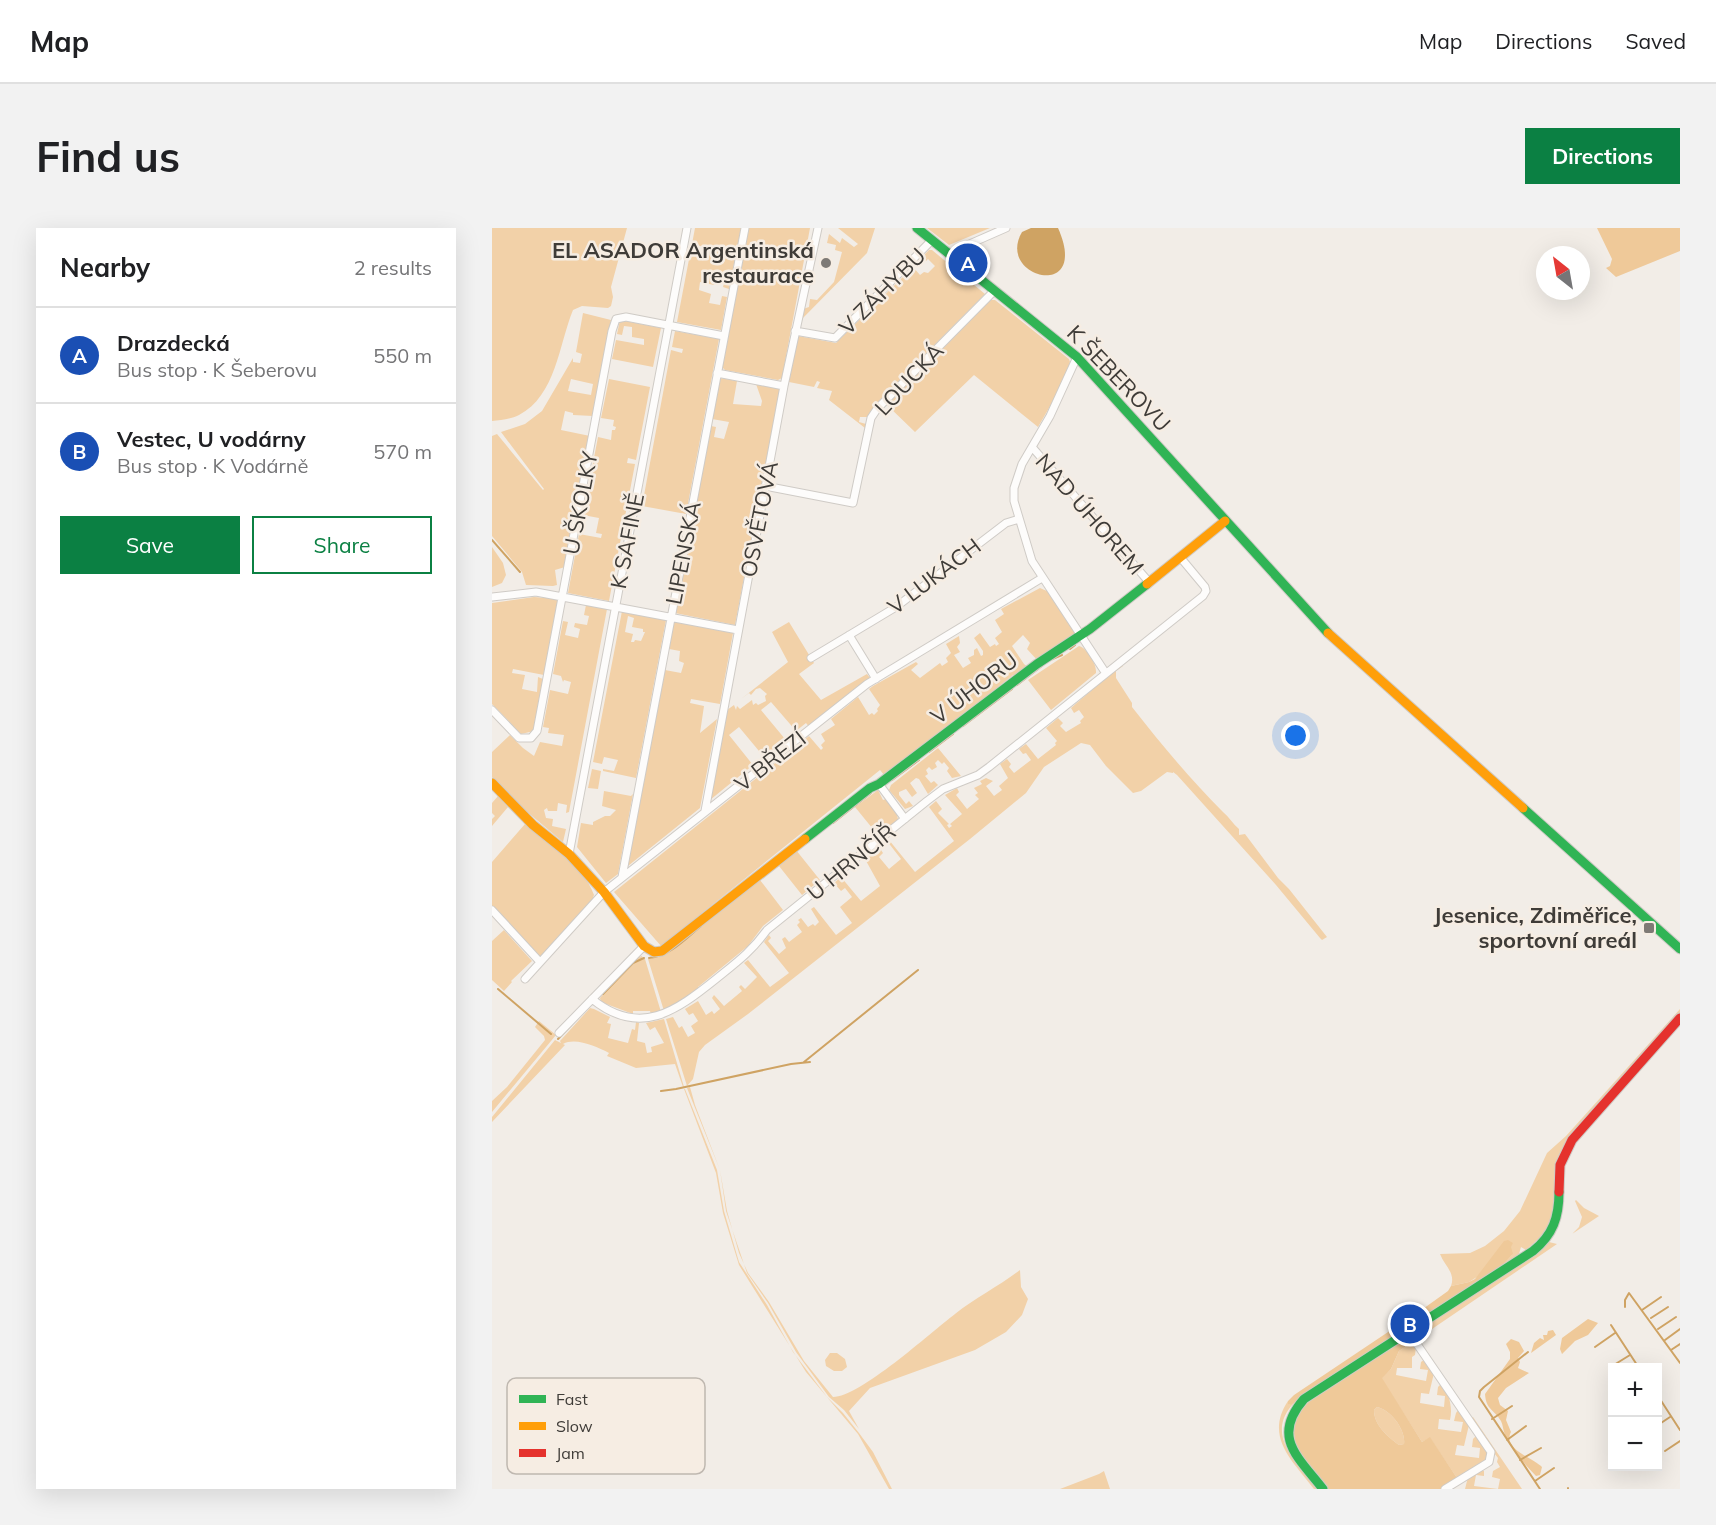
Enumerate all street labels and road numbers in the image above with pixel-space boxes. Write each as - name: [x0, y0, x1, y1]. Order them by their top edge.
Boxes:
- street label: V ZÁHYBU: [833, 242, 931, 340]
- street label: K ŠEBEROVU: [1061, 319, 1177, 437]
- street label: LOUCKÁ: [868, 337, 950, 421]
- street label: U ŠKOLKY: [556, 448, 604, 557]
- street label: NAD ÚHOREM: [1030, 448, 1150, 580]
- street label: OSVĚTOVÁ: [734, 459, 784, 579]
- street label: K SAFINĚ: [604, 491, 650, 591]
- street label: LIPENSKÁ: [659, 499, 707, 607]
- street label: V LUKÁCH: [882, 532, 986, 620]
- street label: V ÚHORU: [925, 646, 1023, 730]
- street label: V BŘEZÍ: [729, 724, 812, 798]
- street label: U HRNČÍŘ: [801, 818, 901, 906]

